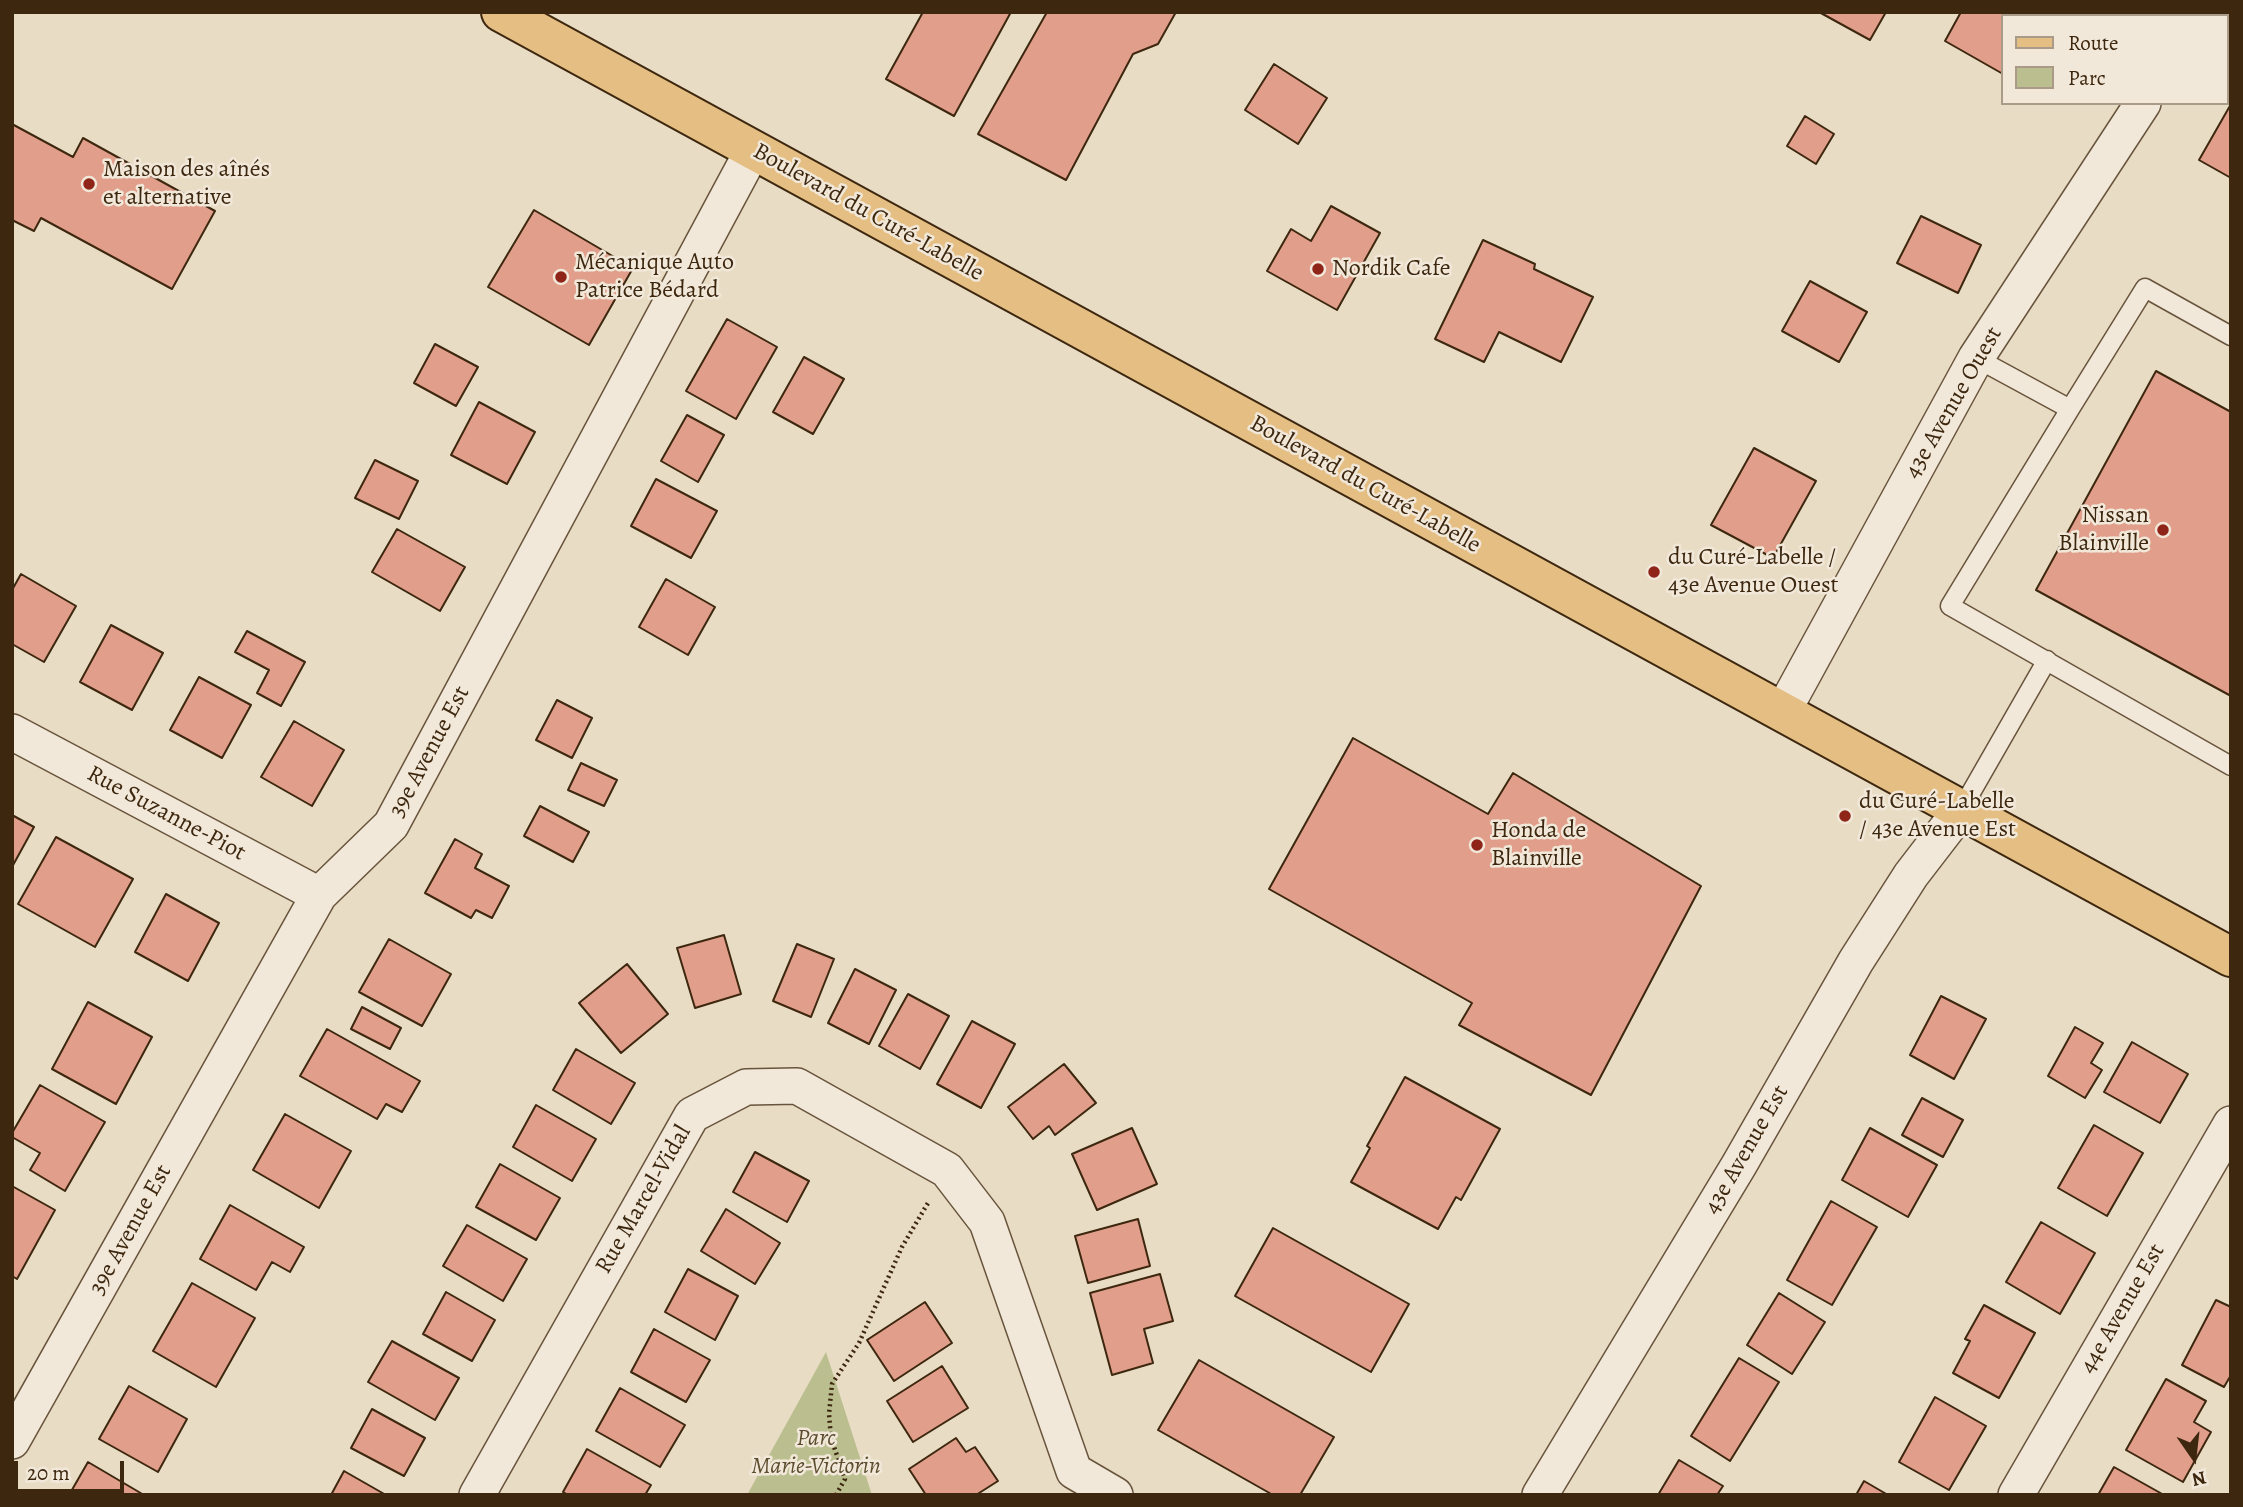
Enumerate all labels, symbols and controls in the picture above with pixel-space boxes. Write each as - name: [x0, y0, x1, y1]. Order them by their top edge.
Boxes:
- legend: [2002, 14, 2229, 105]
- text: Route: [2068, 29, 2118, 57]
- text: Parc: [2068, 64, 2106, 92]
- street label: Boulevard du Curé-Labelle: [748, 138, 988, 288]
- place label: Maison des aînés et alternative: [103, 156, 270, 212]
- marker: Maison des aînés et alternative: [81, 176, 97, 192]
- place label: Mécanique Auto Patrice Bédard: [575, 249, 734, 305]
- place label: Nordik Cafe: [1332, 255, 1450, 283]
- marker: Nordik Cafe: [1310, 261, 1326, 277]
- marker: Mécanique Auto Patrice Bédard: [553, 269, 569, 285]
- street label: 43e Avenue Ouest: [1899, 322, 2009, 484]
- street label: Boulevard du Curé-Labelle: [1245, 410, 1485, 560]
- place label: Nissan Blainville: [2058, 502, 2149, 558]
- marker: Nissan Blainville: [2155, 522, 2171, 538]
- place label: du Curé-Labelle / 43e Avenue Ouest: [1668, 544, 1838, 600]
- marker: du Curé-Labelle / 43e Avenue Ouest: [1646, 564, 1662, 580]
- street label: 39e Avenue Est: [383, 681, 477, 823]
- street label: Rue Suzanne-Piot: [82, 760, 250, 868]
- place label: du Curé-Labelle / 43e Avenue Est: [1859, 788, 2016, 844]
- marker: du Curé-Labelle / 43e Avenue Est: [1837, 808, 1853, 824]
- place label: Honda de Blainville: [1491, 817, 1586, 873]
- marker: Honda de Blainville: [1469, 837, 1485, 853]
- street label: 43e Avenue Est: [1698, 1080, 1796, 1220]
- street label: Rue Marcel-Vidal: [590, 1121, 698, 1279]
- street label: 39e Avenue Est: [83, 1160, 179, 1300]
- street label: 44e Avenue Est: [2074, 1239, 2172, 1379]
- north arrow: [2159, 1423, 2229, 1493]
- park label: Parc Marie-Victorin: [751, 1425, 881, 1481]
- scale bar: [18, 1448, 128, 1492]
- text: 20 m: [27, 1459, 70, 1487]
- text: N: [2189, 1464, 2209, 1493]

